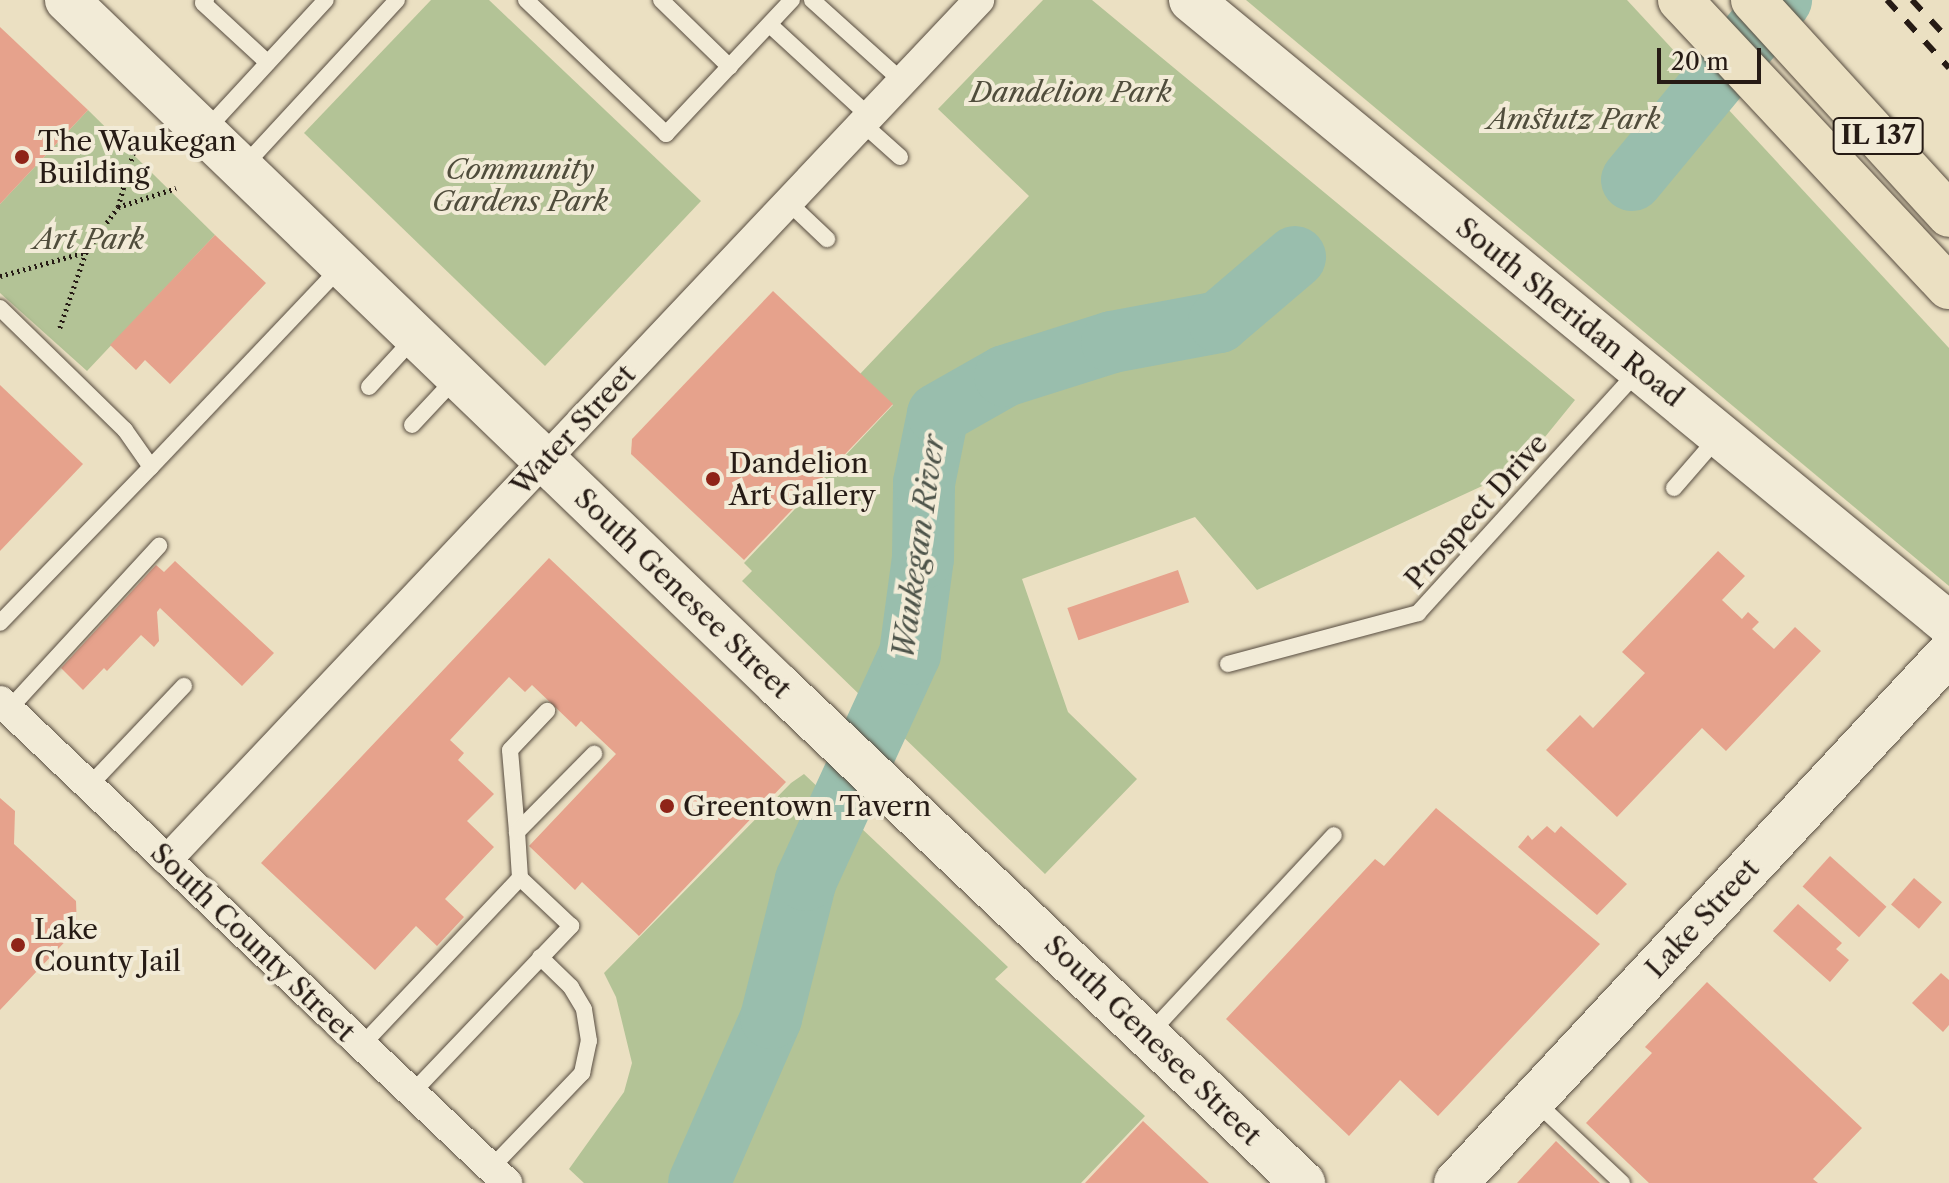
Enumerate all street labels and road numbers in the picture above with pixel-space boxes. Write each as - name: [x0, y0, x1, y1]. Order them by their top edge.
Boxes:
- road number: IL 137: [1832, 114, 1924, 158]
- street label: South Sheridan Road: [1450, 210, 1690, 414]
- street label: Water Street: [504, 357, 642, 503]
- street label: Prospect Drive: [1398, 427, 1554, 595]
- street label: South Genesee Street: [568, 481, 798, 705]
- street label: South County Street: [144, 835, 362, 1049]
- street label: Lake Street: [1638, 851, 1766, 985]
- street label: South Genesee Street: [1038, 928, 1268, 1152]

